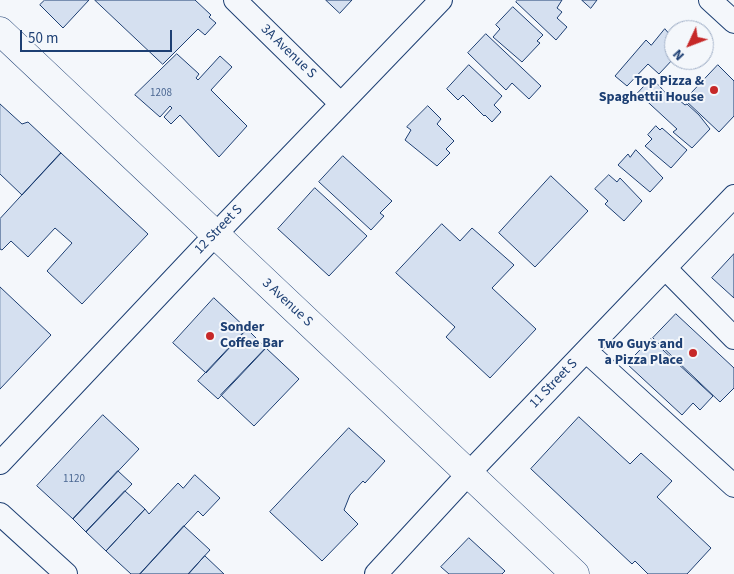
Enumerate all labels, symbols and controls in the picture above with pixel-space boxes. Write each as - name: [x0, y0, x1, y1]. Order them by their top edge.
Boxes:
- scale bar: [22, 20, 175, 52]
- north arrow: [664, 20, 714, 70]
- street label: 3A Avenue S: [257, 21, 319, 83]
- text: 50 m: [28, 28, 58, 49]
- text: N: [668, 44, 689, 65]
- place label: Top Pizza & Spaghettii House: [599, 74, 704, 106]
- marker: Top Pizza & Spaghettii House: [708, 84, 720, 96]
- house number: 1208: [150, 87, 172, 101]
- street label: 12 Street S: [191, 202, 247, 258]
- street label: 3 Avenue S: [258, 275, 316, 331]
- place label: Sonder Coffee Bar: [220, 320, 284, 352]
- marker: Sonder Coffee Bar: [204, 330, 216, 342]
- place label: Two Guys and a Pizza Place: [598, 337, 683, 370]
- marker: Two Guys and a Pizza Place: [687, 347, 699, 359]
- street label: 11 Street S: [526, 356, 582, 412]
- house number: 1120: [63, 473, 85, 487]

